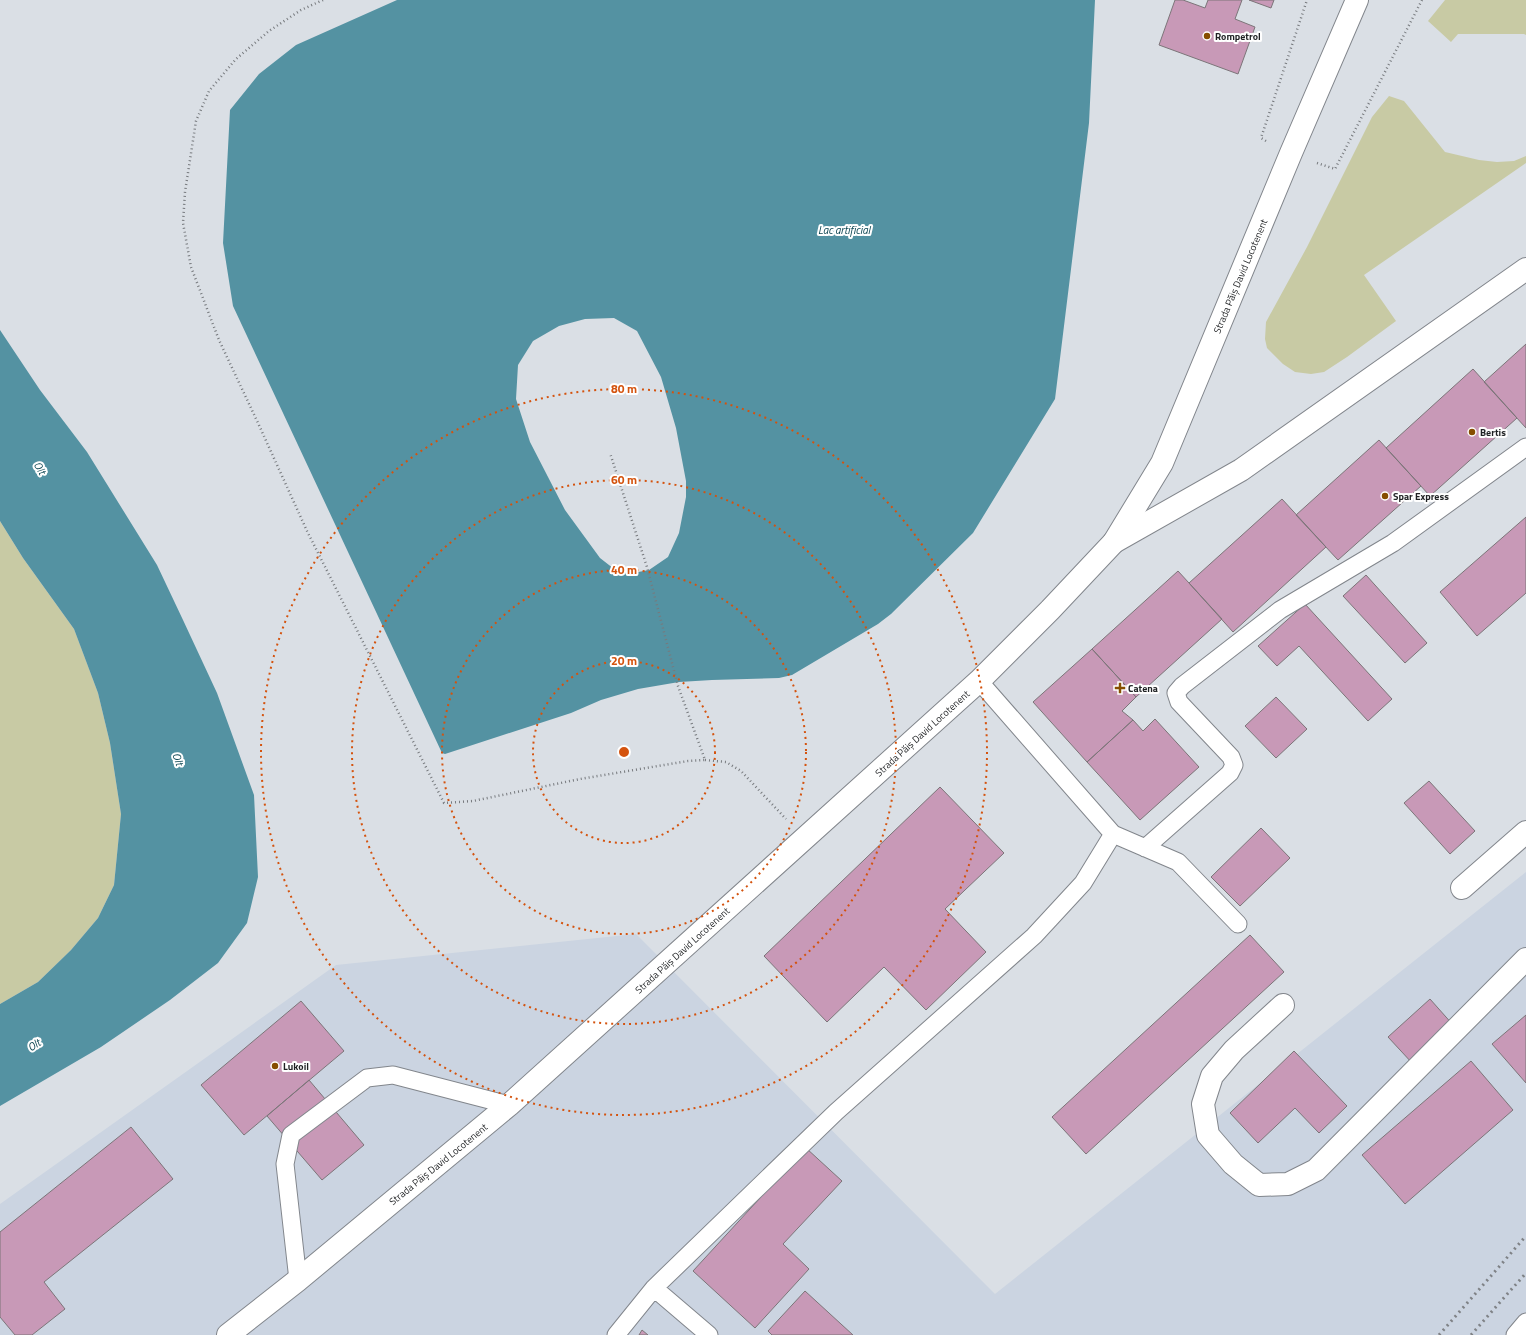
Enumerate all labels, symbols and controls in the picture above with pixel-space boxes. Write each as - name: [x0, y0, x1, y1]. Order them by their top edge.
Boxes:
- place label: Rompetrol: [1215, 29, 1261, 44]
- marker: Rompetrol: [1202, 31, 1212, 41]
- street label: Strada Păiș David Locotenent: [1210, 216, 1272, 336]
- water label: Lac artificial: [818, 222, 872, 238]
- text: 80 m: [611, 379, 637, 398]
- place label: Bertis: [1480, 425, 1506, 440]
- marker: Bertis: [1467, 427, 1477, 437]
- water label: Olt: [30, 458, 51, 479]
- text: 60 m: [611, 470, 637, 489]
- place label: Spar Express: [1393, 489, 1449, 504]
- marker: Spar Express: [1380, 491, 1390, 501]
- text: 40 m: [611, 560, 637, 579]
- text: 20 m: [611, 651, 637, 670]
- place label: Catena: [1128, 681, 1158, 696]
- marker: Catena: [1115, 683, 1125, 693]
- street label: Strada Păiș David Locotenent: [872, 686, 973, 780]
- centre of rings: [617, 745, 631, 759]
- water label: Olt: [168, 750, 188, 769]
- street label: Strada Păiș David Locotenent: [632, 903, 733, 997]
- water label: Olt: [24, 1034, 45, 1055]
- place label: Lukoil: [283, 1059, 309, 1074]
- marker: Lukoil: [270, 1061, 280, 1071]
- street label: Strada Păiș David Locotenent: [386, 1120, 491, 1209]

